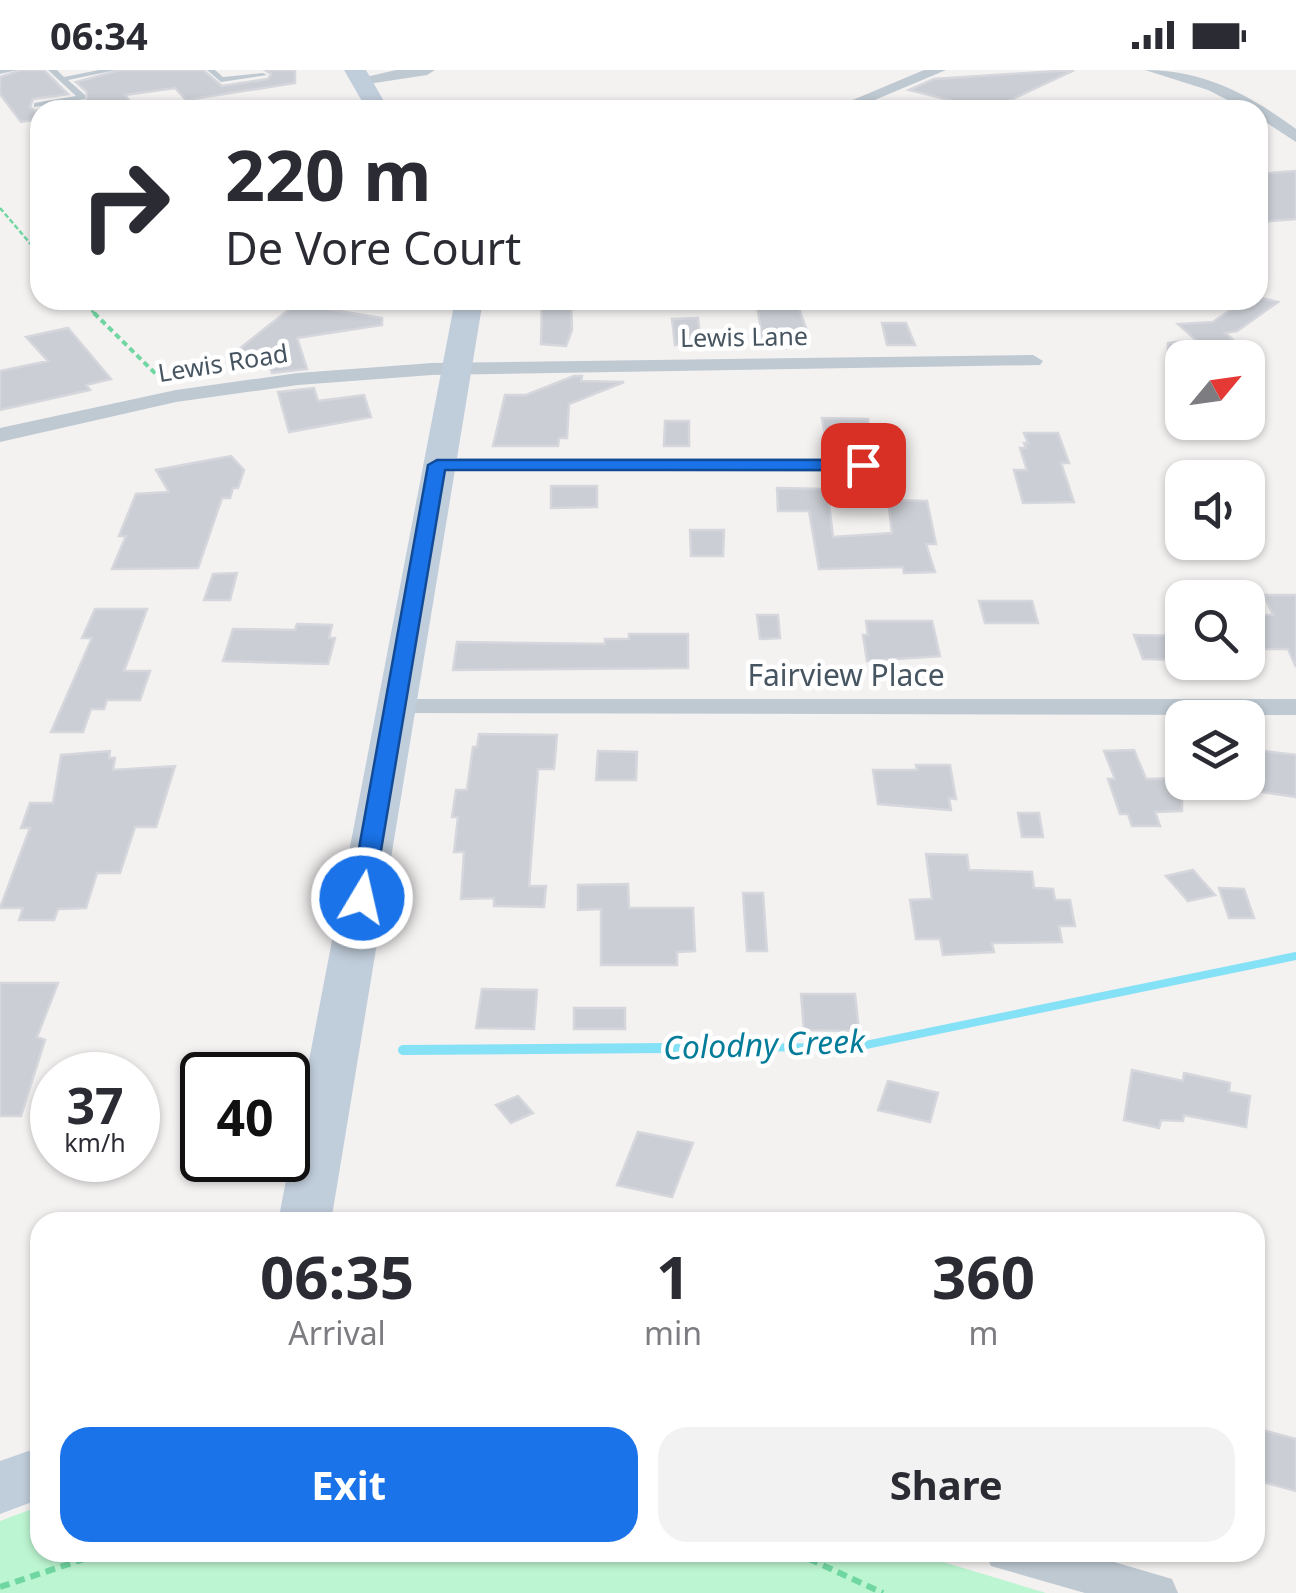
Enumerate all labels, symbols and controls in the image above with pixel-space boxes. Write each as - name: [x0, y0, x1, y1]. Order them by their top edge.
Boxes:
- text: 06:34: [50, 9, 148, 61]
- text: 220 m: [225, 126, 432, 222]
- icon: right: [60, 140, 190, 270]
- text: De Vore Court: [225, 217, 521, 278]
- street label: Lewis Lane: [680, 318, 808, 354]
- street label: Lewis Road: [155, 335, 290, 389]
- north arrow: [1165, 340, 1265, 440]
- map controls: [1165, 340, 1265, 800]
- pin: [821, 423, 906, 508]
- icon: arrive: [836, 438, 891, 493]
- button: sound: [1165, 460, 1265, 560]
- button: search: [1165, 580, 1265, 680]
- street label: Fairview Place: [747, 654, 945, 695]
- button: layers: [1165, 700, 1265, 800]
- position arrow: [310, 846, 414, 950]
- water label: Colodny Creek: [662, 1018, 867, 1069]
- speed limit sign: 40: [180, 1052, 310, 1182]
- text: 37: [66, 1071, 124, 1139]
- text: km/h: [64, 1125, 126, 1159]
- text: 06:35: [260, 1235, 414, 1317]
- text: 1: [656, 1235, 690, 1317]
- text: 360: [932, 1235, 1035, 1317]
- text: Arrival: [288, 1311, 386, 1354]
- text: min: [644, 1311, 702, 1354]
- text: m: [969, 1311, 998, 1354]
- button: Exit: [60, 1427, 638, 1542]
- button: Share: [658, 1427, 1235, 1542]

